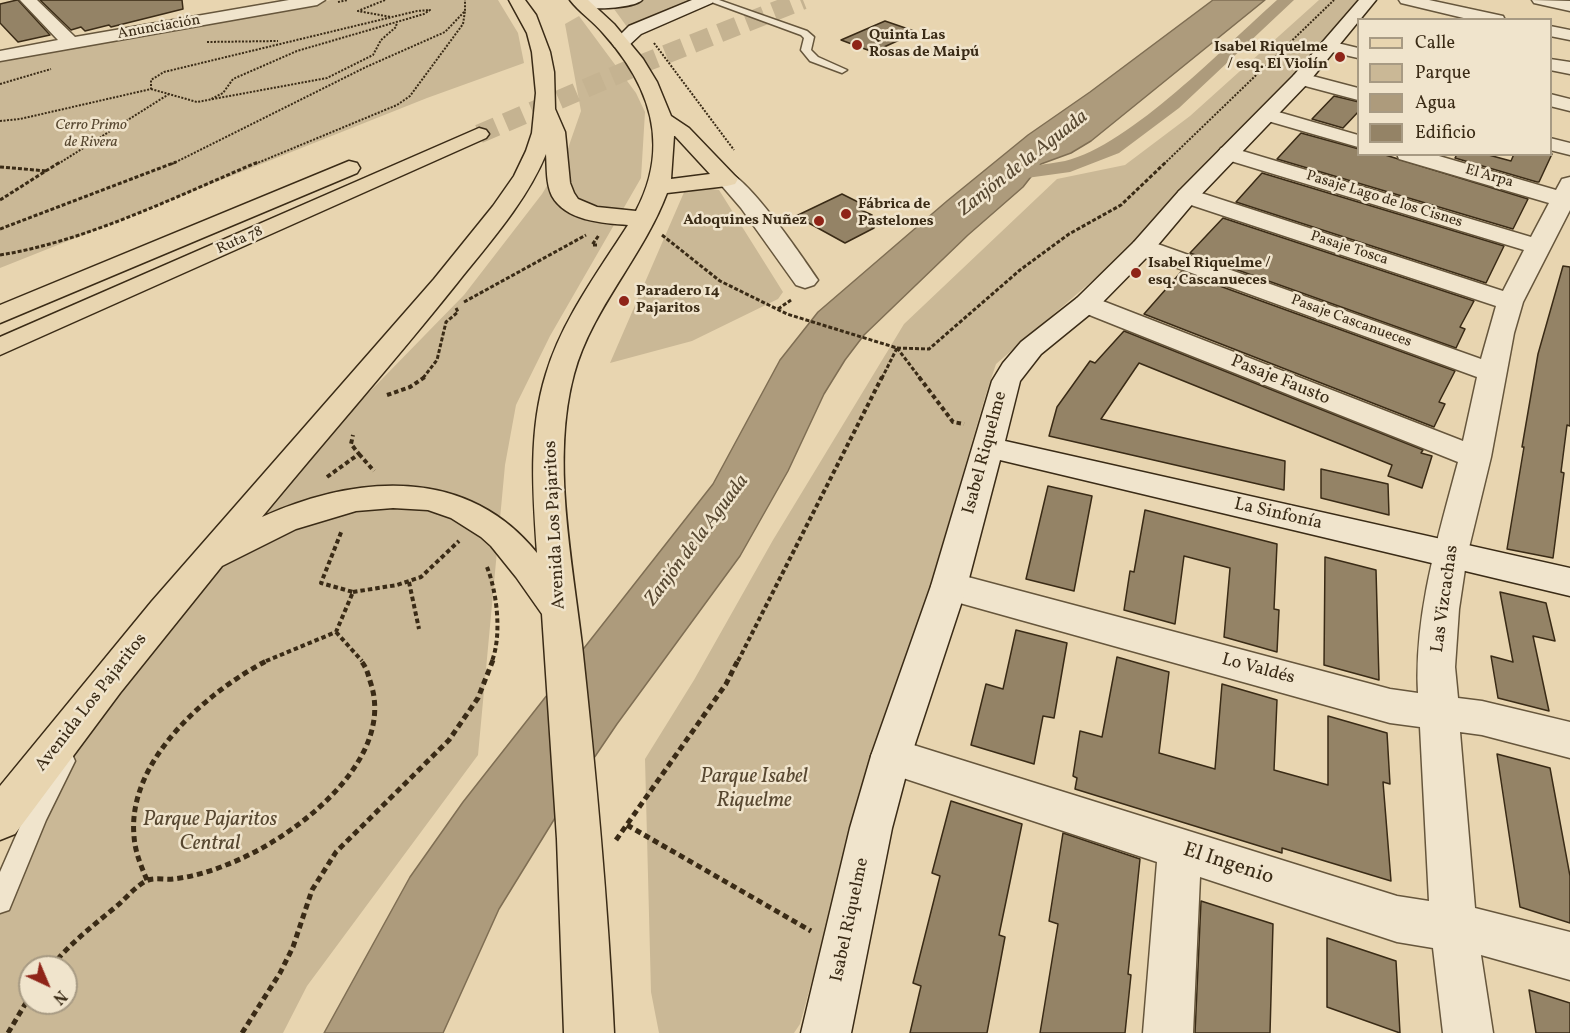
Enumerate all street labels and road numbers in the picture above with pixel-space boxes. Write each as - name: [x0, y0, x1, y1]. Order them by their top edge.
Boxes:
- street label: Anunciación: [116, 12, 202, 44]
- street label: El Arpa: [1463, 162, 1515, 192]
- street label: Pasaje Lago de los Cisnes: [1304, 168, 1464, 232]
- street label: Ruta 78: [214, 223, 266, 259]
- street label: Pasaje Tosca: [1308, 228, 1390, 270]
- street label: Pasaje Cascanueces: [1288, 292, 1414, 352]
- street label: Pasaje Fausto: [1227, 351, 1333, 411]
- street label: Isabel Riquelme: [959, 389, 1013, 517]
- street label: Avenida Los Pajaritos: [541, 440, 571, 610]
- street label: La Sinfonía: [1232, 494, 1324, 536]
- street label: Las Vizcachas: [1428, 544, 1464, 654]
- street label: Avenida Los Pajaritos: [31, 630, 153, 776]
- street label: Lo Valdés: [1219, 650, 1297, 690]
- street label: El Ingenio: [1180, 839, 1276, 891]
- street label: Isabel Riquelme: [827, 856, 875, 984]

